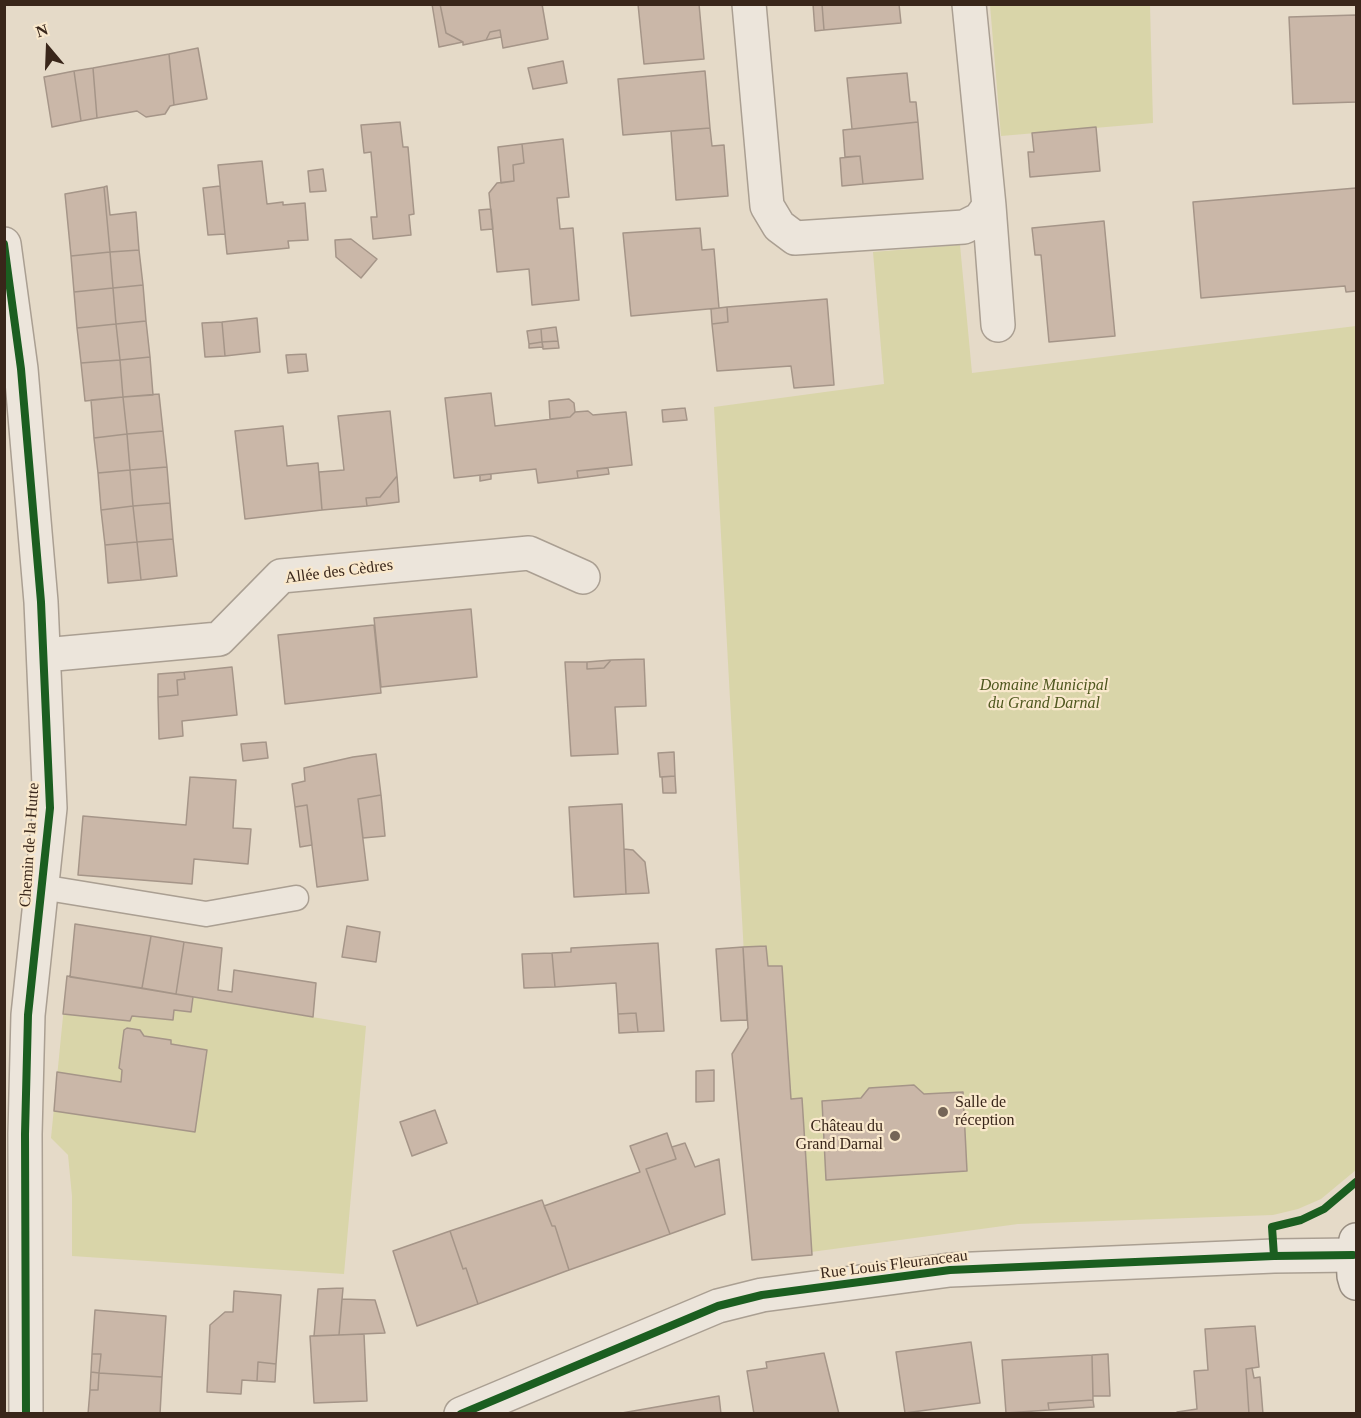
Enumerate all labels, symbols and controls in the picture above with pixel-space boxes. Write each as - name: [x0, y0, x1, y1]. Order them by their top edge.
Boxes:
- north arrow: [18, 18, 78, 78]
- text: N: [34, 21, 50, 40]
- street label: Allée des Cèdres: [284, 556, 394, 588]
- park label: Domaine Municipal du Grand Darnal: [980, 676, 1108, 714]
- street label: Chemin de la Hutte: [16, 782, 44, 908]
- place label: Salle de réception: [955, 1093, 1015, 1131]
- marker: Salle de réception: [936, 1105, 950, 1119]
- place label: Château du Grand Darnal: [795, 1117, 883, 1155]
- marker: Château du Grand Darnal: [888, 1129, 902, 1143]
- street label: Rue Louis Fleuranceau: [819, 1246, 969, 1284]

